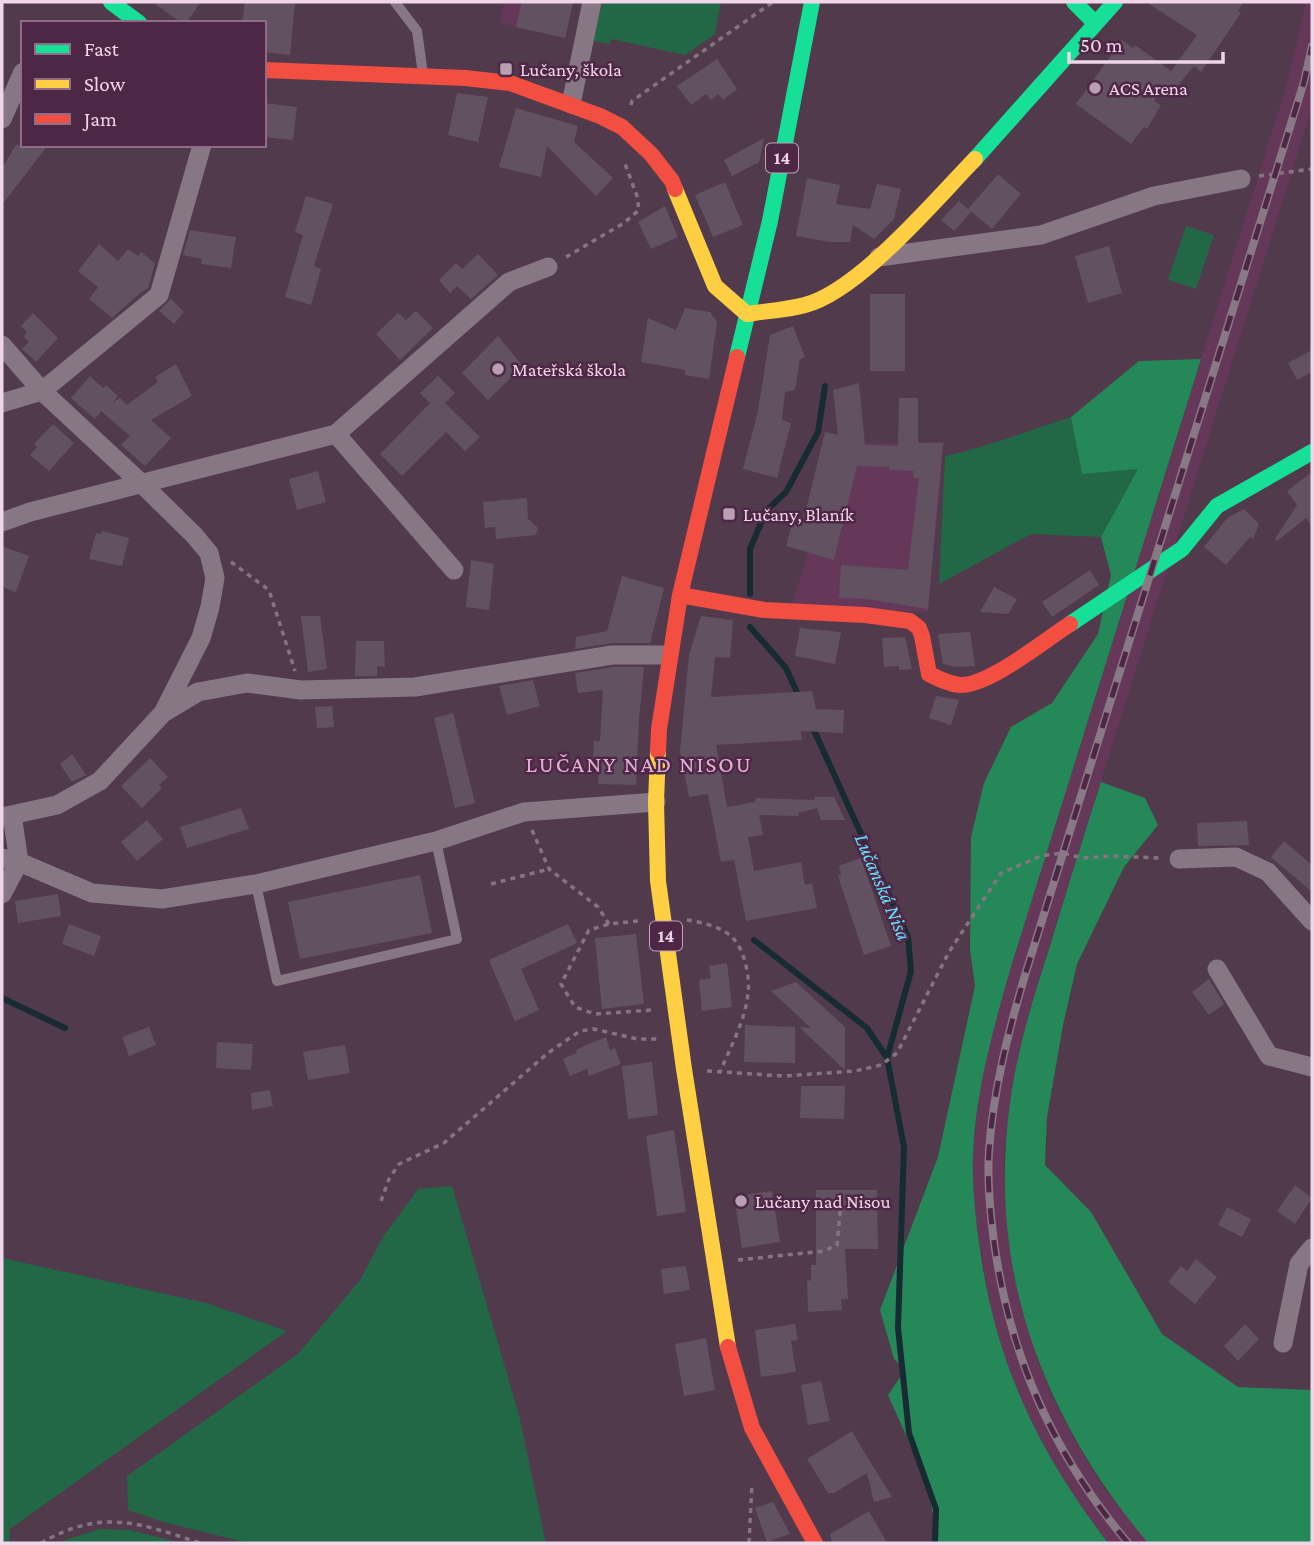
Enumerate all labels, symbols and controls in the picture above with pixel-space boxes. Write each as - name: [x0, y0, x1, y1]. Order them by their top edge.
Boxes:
- legend: [21, 21, 266, 147]
- scale bar: [1069, 21, 1223, 65]
- text: 50 m: [1080, 33, 1123, 57]
- text: Fast: [84, 37, 120, 61]
- place label: Lučany, škola: [520, 59, 622, 80]
- marker: Lučany, škola: [498, 61, 514, 77]
- text: Slow: [84, 72, 126, 96]
- place label: ACS Arena: [1109, 78, 1188, 99]
- marker: ACS Arena: [1087, 80, 1103, 96]
- text: Jam: [82, 107, 117, 131]
- road number: 14: [766, 144, 798, 173]
- place label: Mateřská škola: [512, 359, 626, 380]
- marker: Mateřská škola: [490, 361, 506, 377]
- place label: Lučany, Blaník: [743, 504, 855, 525]
- marker: Lučany, Blaník: [721, 506, 737, 522]
- district label: LUČANY NAD NISOU: [525, 751, 753, 777]
- water label: Lučanská Nisa: [850, 830, 916, 944]
- road number: 14: [650, 922, 682, 951]
- place label: Lučany nad Nisou: [755, 1191, 891, 1212]
- marker: Lučany nad Nisou: [733, 1193, 749, 1209]

